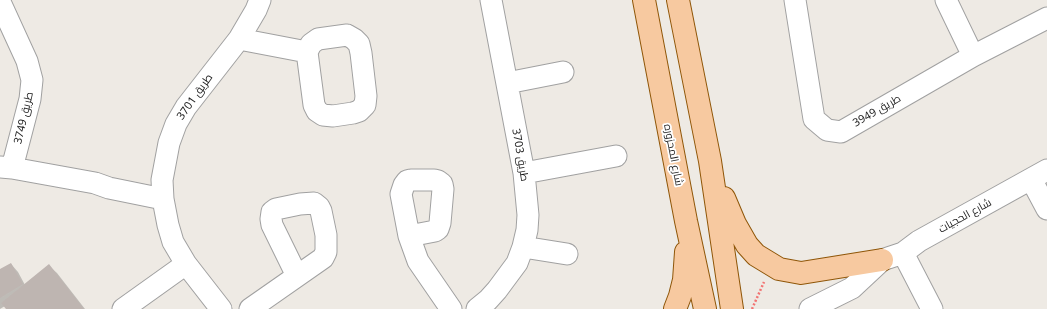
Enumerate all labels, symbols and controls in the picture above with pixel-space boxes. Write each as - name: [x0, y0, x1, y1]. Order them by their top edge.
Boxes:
- street label: طريق 3701: [174, 71, 216, 123]
- street label: طريق 3749: [12, 91, 36, 145]
- street label: طريق 3949: [851, 92, 903, 130]
- street label: شارع المحزوره: [661, 123, 685, 187]
- street label: طريق 3703: [509, 128, 531, 182]
- street label: شارع الحجيات: [936, 196, 994, 236]

